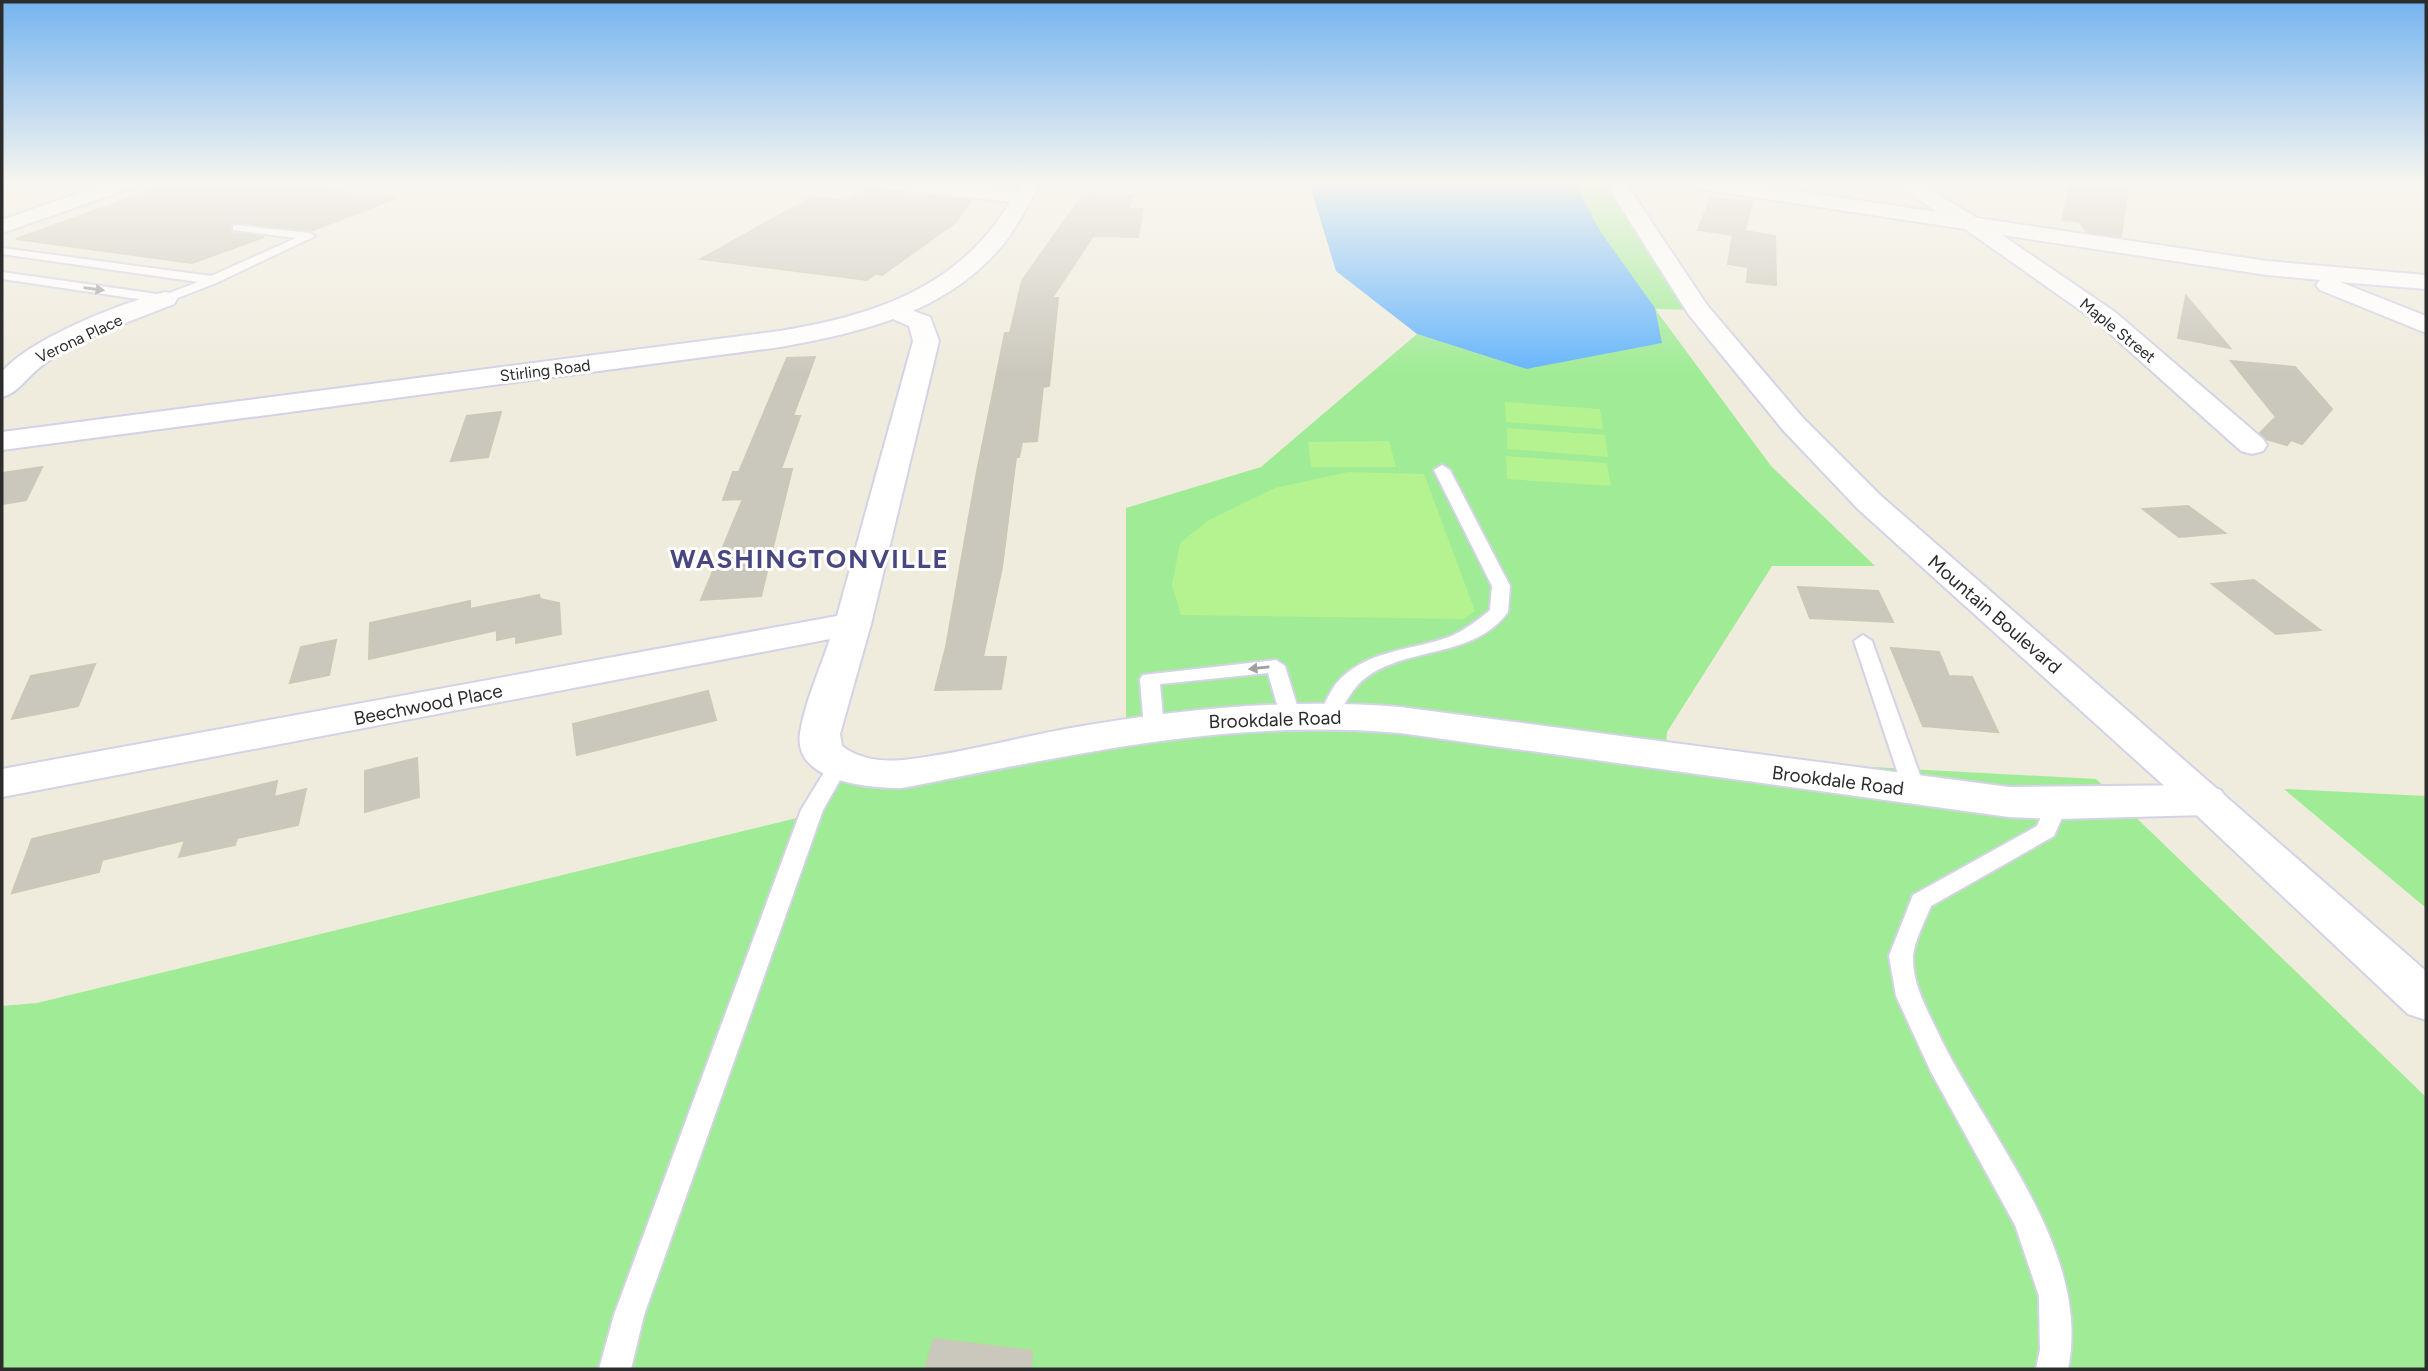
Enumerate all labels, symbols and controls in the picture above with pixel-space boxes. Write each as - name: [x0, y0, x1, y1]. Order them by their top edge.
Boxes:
- one-way arrow: [83, 284, 105, 295]
- street label: Maple Street: [2076, 294, 2159, 367]
- street label: Verona Place: [33, 310, 126, 367]
- street label: Stirling Road: [499, 356, 592, 385]
- district label: WASHINGTONVILLE: [670, 543, 950, 575]
- street label: Mountain Boulevard: [1923, 550, 2066, 679]
- one-way arrow: [1248, 662, 1270, 673]
- street label: Beechwood Place: [352, 679, 504, 730]
- street label: Brookdale Road: [1208, 706, 1342, 733]
- street label: Brookdale Road: [1771, 761, 1905, 800]

